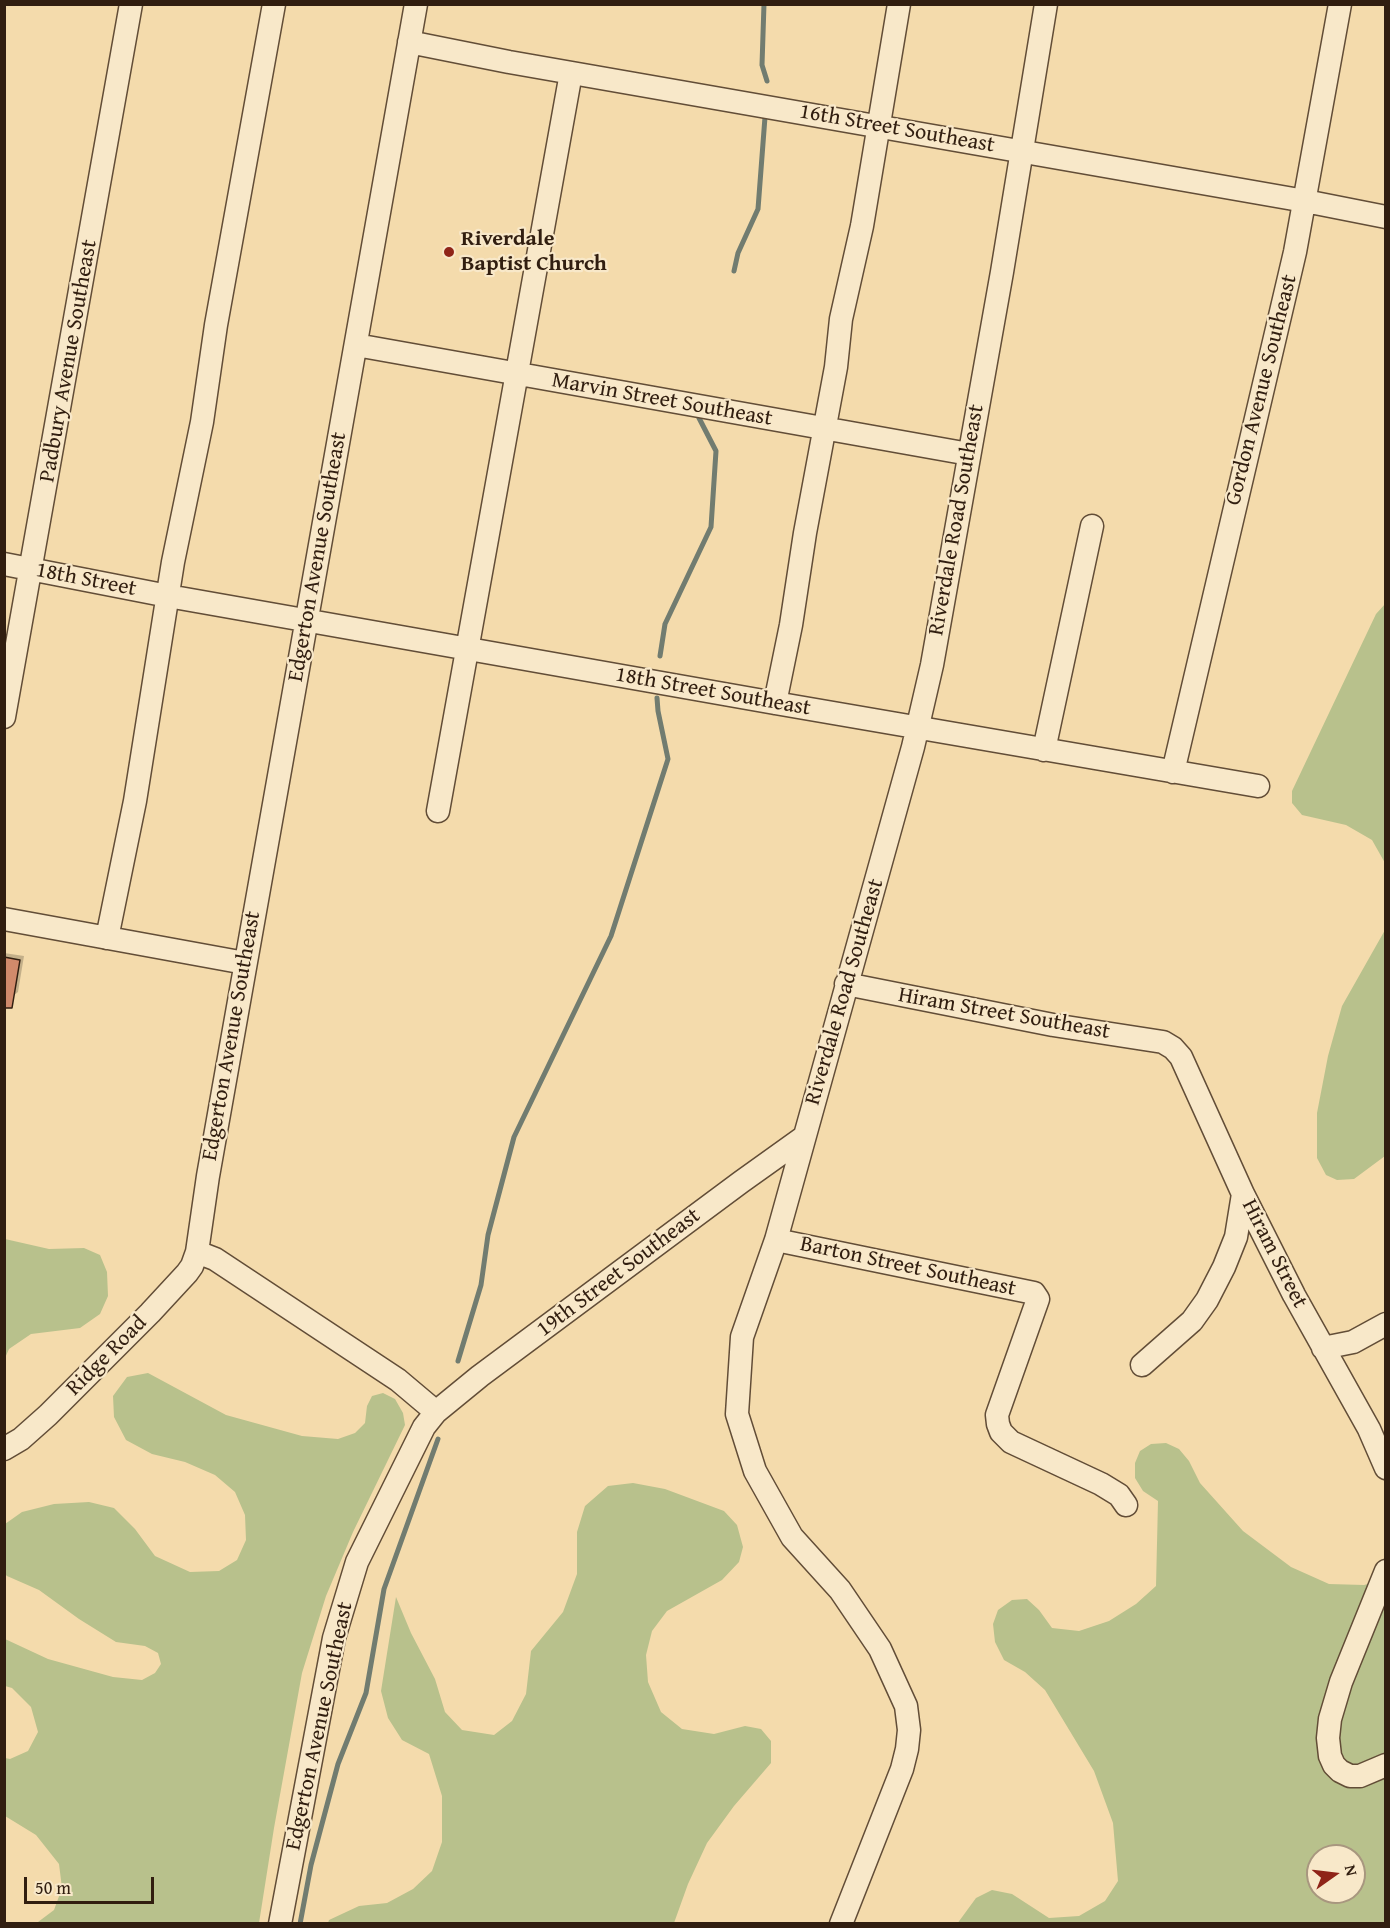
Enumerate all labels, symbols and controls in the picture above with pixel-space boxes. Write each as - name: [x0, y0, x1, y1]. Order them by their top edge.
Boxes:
- street label: 16th Street Southeast: [797, 99, 997, 159]
- place label: Riverdale Baptist Church: [461, 226, 607, 278]
- street label: Padbury Avenue Southeast: [35, 238, 103, 484]
- marker: Riverdale Baptist Church: [442, 245, 456, 259]
- street label: Gordon Avenue Southeast: [1221, 272, 1303, 508]
- street label: Marvin Street Southeast: [550, 368, 774, 432]
- street label: Riverdale Road Southeast: [924, 402, 990, 638]
- street label: Edgerton Avenue Southeast: [283, 430, 353, 684]
- street label: 18th Street: [34, 557, 138, 603]
- street label: 18th Street Southeast: [613, 662, 813, 722]
- street label: Riverdale Road Southeast: [800, 876, 890, 1108]
- street label: Edgerton Avenue Southeast: [197, 909, 267, 1163]
- street label: Hiram Street Southeast: [896, 982, 1112, 1046]
- street label: Hiram Street: [1235, 1195, 1313, 1313]
- street label: 19th Street Southeast: [532, 1203, 706, 1343]
- street label: Barton Street Southeast: [798, 1231, 1018, 1303]
- street label: Ridge Road: [61, 1310, 153, 1402]
- street label: Edgerton Avenue Southeast: [281, 1599, 359, 1853]
- north arrow: [1306, 1844, 1366, 1904]
- text: N: [1339, 1862, 1364, 1878]
- scale bar: [27, 1865, 158, 1903]
- text: 50 m: [35, 1874, 71, 1901]

